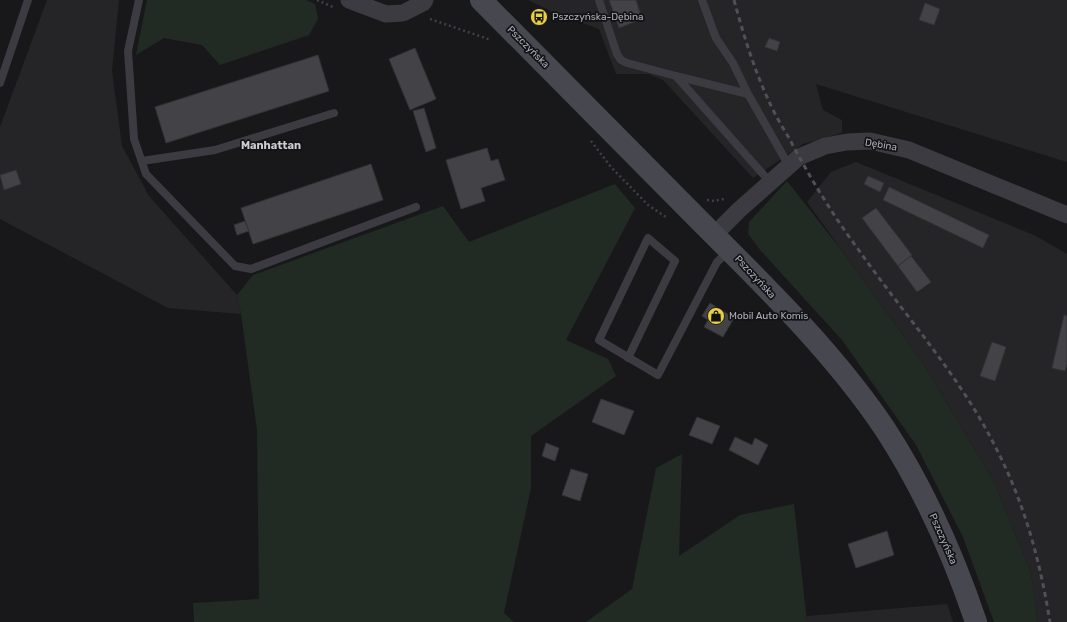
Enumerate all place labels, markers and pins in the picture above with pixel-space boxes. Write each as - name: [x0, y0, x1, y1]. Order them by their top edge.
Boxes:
- bus stop icon: Pszczyńska-Dębina: [529, 7, 549, 27]
- place label: Pszczyńska-Dębina: [552, 11, 644, 23]
- shop icon: Mobil Auto Komis: [706, 306, 726, 326]
- place label: Mobil Auto Komis: [729, 310, 808, 322]

